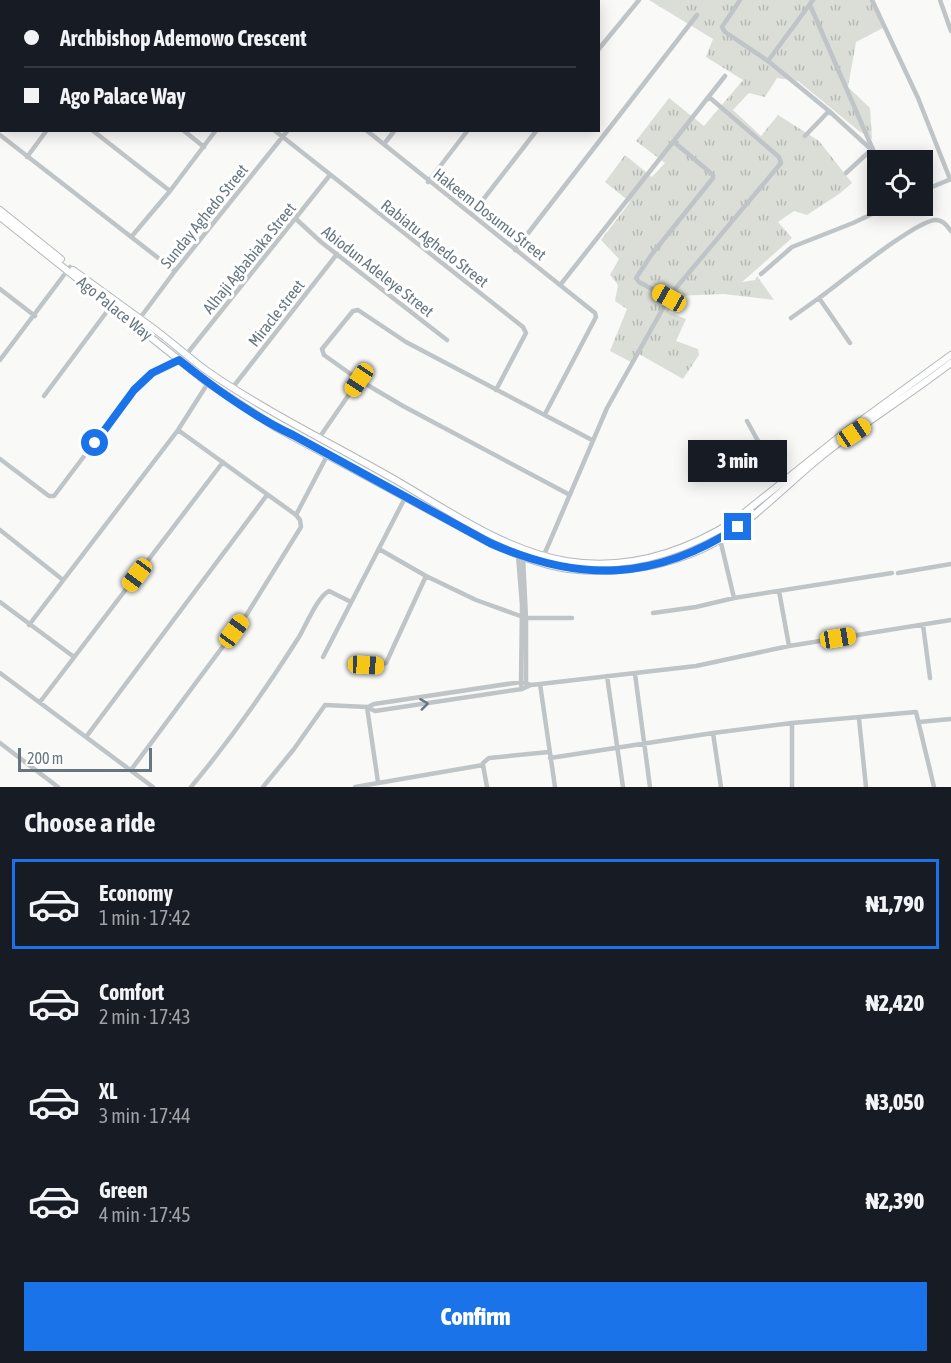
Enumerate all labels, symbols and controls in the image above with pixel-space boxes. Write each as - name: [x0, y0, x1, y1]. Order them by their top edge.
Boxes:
- text: Archbishop Ademowo Crescent: [60, 25, 307, 51]
- text: Ago Palace Way: [60, 83, 186, 109]
- map controls: [867, 150, 933, 216]
- button: locate: [867, 150, 933, 216]
- street label: Sunday Aghedo Street: [157, 160, 252, 272]
- street label: Hakeem Dosumu Street: [430, 164, 550, 264]
- street label: Rabiatu Aghedo Street: [377, 196, 492, 291]
- street label: Alhaji Agbabiaka Street: [199, 199, 300, 318]
- street label: Abiodun Adeleye Street: [318, 222, 438, 321]
- street label: Ago Palace Way: [73, 272, 156, 345]
- street label: Miracle street: [244, 276, 308, 350]
- car: [649, 281, 689, 315]
- car: [341, 360, 377, 400]
- car: [834, 415, 874, 451]
- route start: [81, 429, 108, 456]
- callout: 3 min: [688, 440, 788, 482]
- text: 3 min: [717, 449, 758, 472]
- route end: [724, 513, 751, 540]
- car: [119, 555, 155, 595]
- car: [216, 611, 252, 651]
- car: [819, 626, 857, 650]
- car: [348, 655, 384, 675]
- one-way arrow: [420, 698, 429, 711]
- scale bar: [18, 745, 152, 772]
- text: 200 m: [27, 749, 63, 767]
- text: Choose a ride: [24, 807, 156, 838]
- icon: car: [27, 877, 81, 931]
- text: Economy: [99, 880, 173, 906]
- text: ₦1,790: [866, 891, 924, 917]
- text: 1 min · 17:42: [99, 906, 191, 929]
- icon: car: [27, 976, 81, 1030]
- text: Comfort: [99, 979, 164, 1005]
- text: ₦2,420: [866, 990, 924, 1016]
- text: 2 min · 17:43: [99, 1005, 191, 1028]
- icon: car: [27, 1075, 81, 1129]
- text: XL: [99, 1078, 117, 1104]
- text: ₦3,050: [866, 1089, 924, 1115]
- text: 3 min · 17:44: [99, 1104, 191, 1127]
- icon: car: [27, 1174, 81, 1228]
- text: Green: [99, 1177, 148, 1203]
- text: ₦2,390: [866, 1188, 924, 1214]
- text: 4 min · 17:45: [99, 1203, 191, 1226]
- button: Confirm: [24, 1282, 927, 1351]

